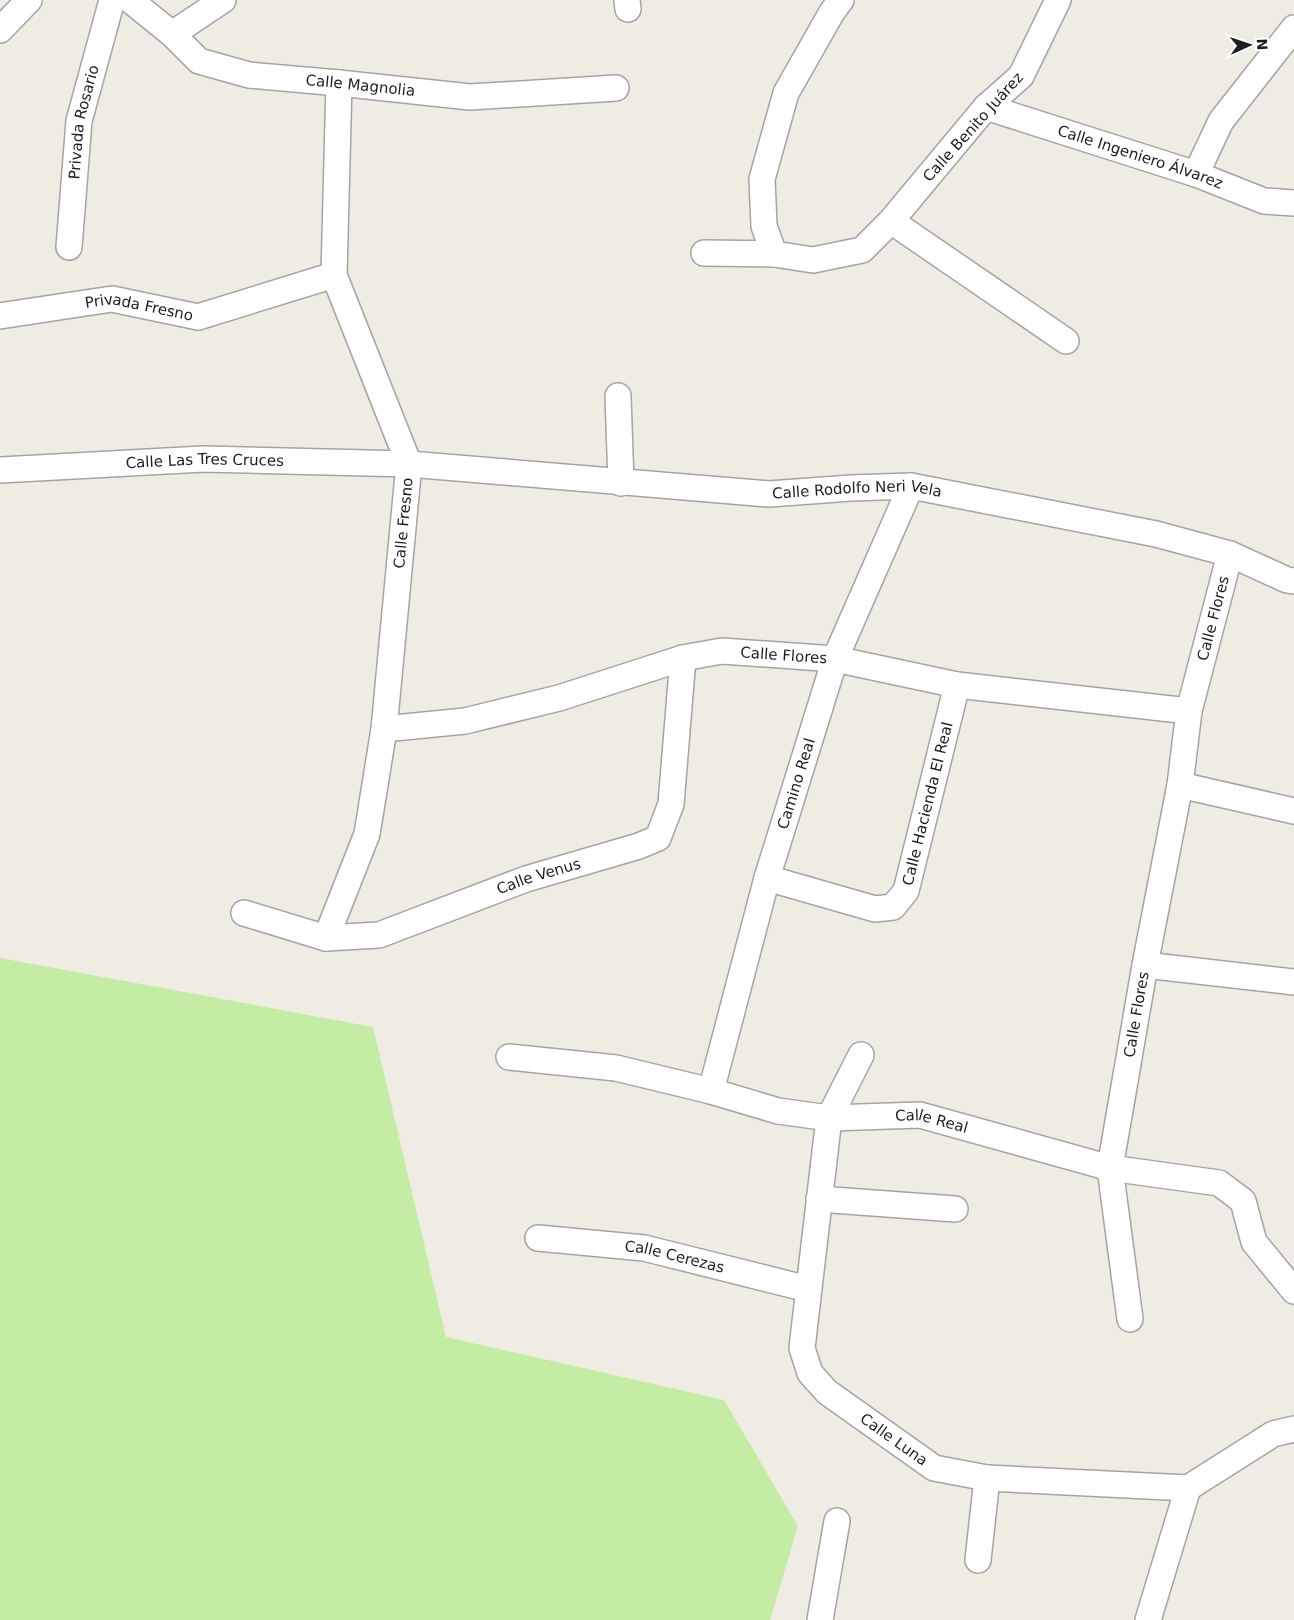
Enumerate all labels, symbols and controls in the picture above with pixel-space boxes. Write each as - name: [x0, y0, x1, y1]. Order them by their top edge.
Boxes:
- north arrow: [1224, 20, 1274, 70]
- text: N: [1254, 38, 1270, 51]
- street label: Privada Rosario: [65, 63, 103, 180]
- street label: Calle Benito Juárez: [919, 68, 1027, 185]
- street label: Calle Magnolia: [305, 71, 416, 100]
- street label: Calle Ingeniero Álvarez: [1055, 121, 1226, 193]
- street label: Privada Fresno: [84, 290, 195, 325]
- street label: Calle Las Tres Cruces: [125, 450, 284, 472]
- street label: Calle Fresno: [390, 477, 417, 569]
- street label: Calle Rodolfo Neri Vela: [772, 477, 944, 503]
- street label: Calle Flores: [1194, 574, 1233, 663]
- street label: Calle Flores: [740, 643, 828, 667]
- street label: Calle Hacienda El Real: [899, 720, 957, 887]
- street label: Camino Real: [774, 736, 819, 831]
- street label: Calle Venus: [494, 854, 583, 898]
- street label: Calle Flores: [1120, 970, 1153, 1059]
- street label: Calle Real: [895, 1106, 970, 1137]
- street label: Calle Cerezas: [624, 1237, 726, 1277]
- street label: Calle Luna: [857, 1409, 931, 1470]

